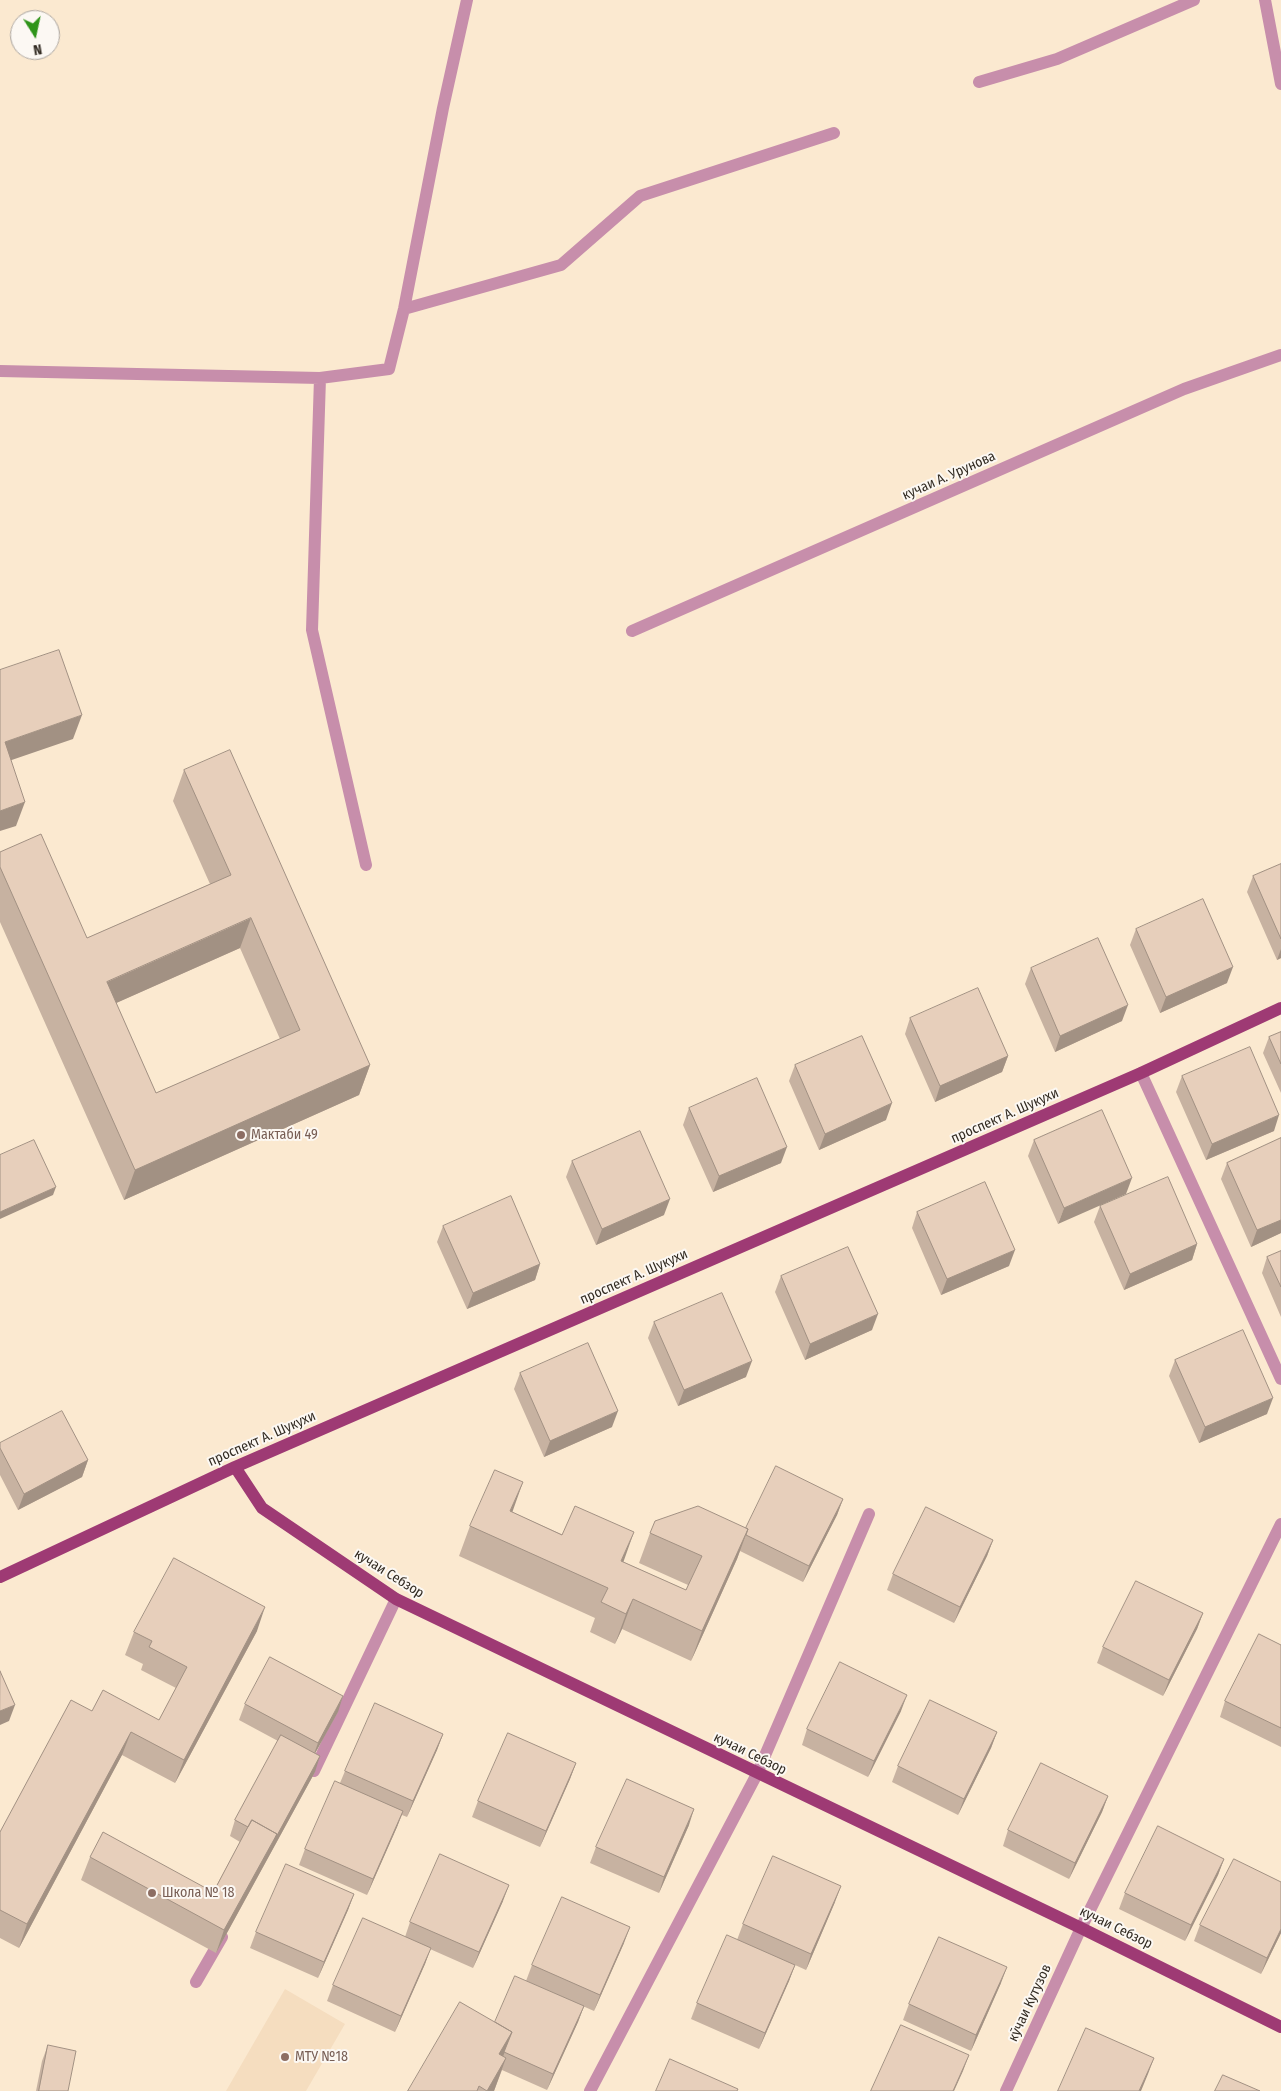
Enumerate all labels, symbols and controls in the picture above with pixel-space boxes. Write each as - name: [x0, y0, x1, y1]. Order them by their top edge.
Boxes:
- north arrow: [10, 10, 60, 60]
- text: N: [32, 40, 43, 58]
- street label: кучаи А. Урунова: [900, 448, 998, 504]
- street label: проспект А. Шукухи: [949, 1085, 1061, 1147]
- place label: Мактаби 49: [251, 1127, 318, 1143]
- marker: Мактаби 49: [235, 1129, 247, 1141]
- street label: проспект А. Шукухи: [578, 1246, 690, 1308]
- street label: проспект А. Шукухи: [206, 1408, 318, 1470]
- street label: кучаи Себзор: [351, 1546, 427, 1602]
- street label: кучаи Себзор: [711, 1729, 789, 1779]
- place label: Школа № 18: [162, 1885, 234, 1901]
- marker: Школа № 18: [146, 1887, 158, 1899]
- street label: кучаи Себзор: [1077, 1903, 1155, 1953]
- street label: кӯчаи Кутузов: [1005, 1962, 1055, 2044]
- place label: МТУ №18: [295, 2049, 348, 2065]
- marker: МТУ №18: [279, 2051, 291, 2063]

